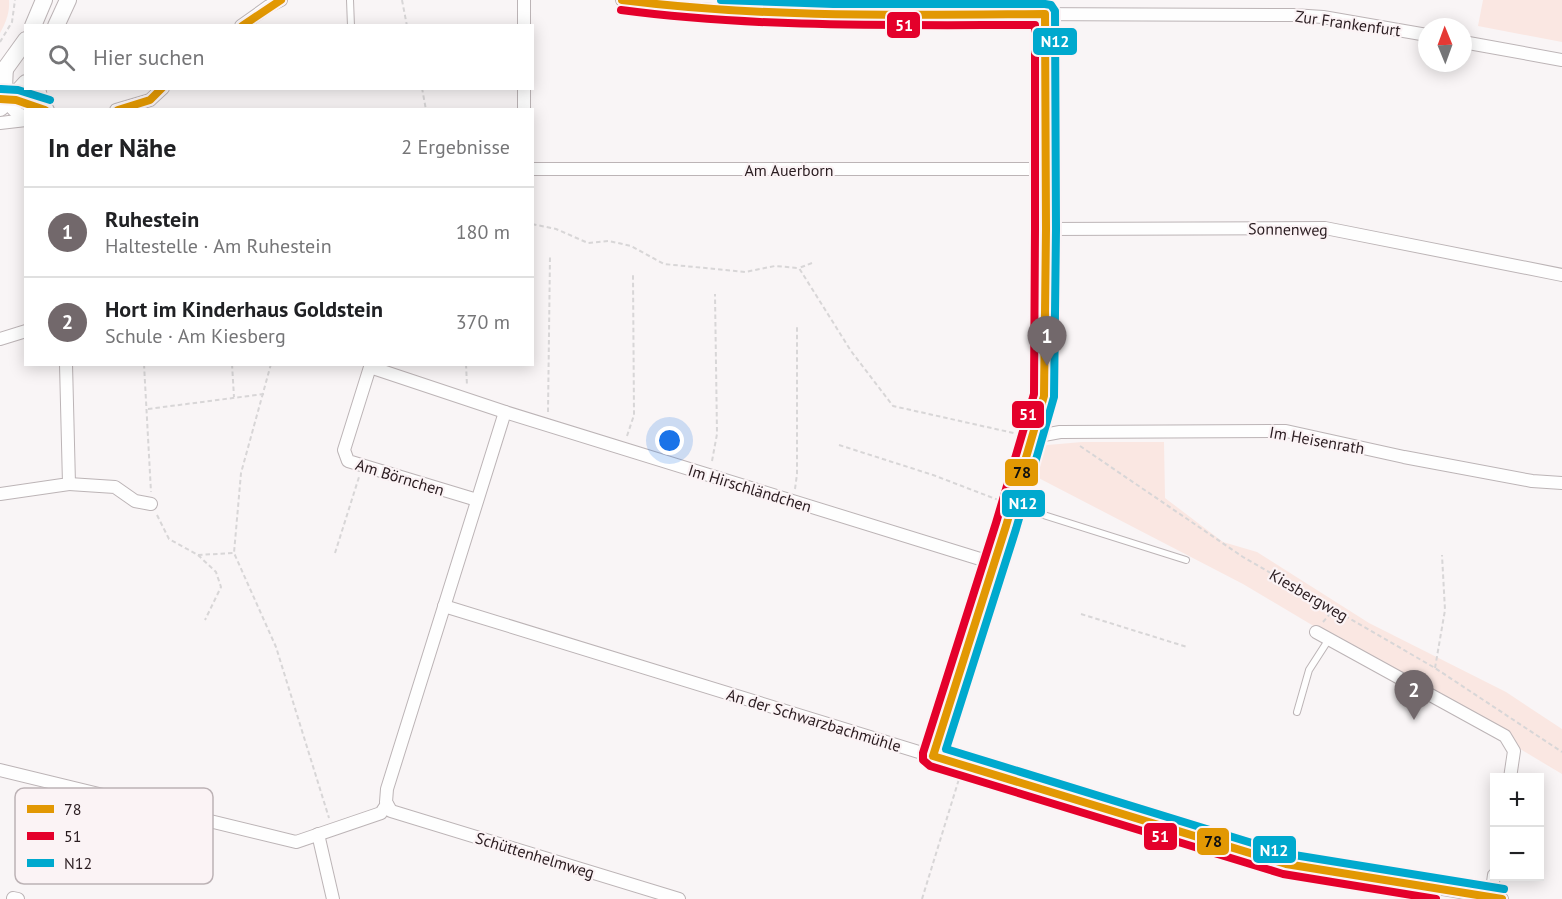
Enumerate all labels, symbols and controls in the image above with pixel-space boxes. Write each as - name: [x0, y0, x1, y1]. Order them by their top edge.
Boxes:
- street label: Zur Frankenfurt: [1294, 6, 1403, 40]
- line badge: 51: [886, 11, 921, 39]
- text: 51: [895, 15, 913, 35]
- north arrow: [1418, 18, 1472, 72]
- search box: [24, 24, 534, 90]
- line badge: N12: [1032, 27, 1078, 56]
- text: N12: [1041, 31, 1069, 51]
- icon: search: [45, 41, 78, 74]
- text: Hier suchen: [93, 43, 205, 71]
- text: In der Nähe: [48, 131, 176, 164]
- text: 2 Ergebnisse: [401, 134, 510, 160]
- street label: Am Auerborn: [744, 160, 834, 180]
- text: Ruhestein: [105, 205, 199, 233]
- street label: Sonnenweg: [1248, 218, 1328, 240]
- text: 1: [62, 219, 73, 245]
- text: 180 m: [456, 219, 510, 245]
- text: Haltestelle · Am Ruhestein: [105, 233, 332, 259]
- text: Hort im Kinderhaus Goldstein: [105, 295, 383, 323]
- text: 2: [62, 309, 73, 335]
- text: 370 m: [456, 309, 510, 335]
- pin: 1: [1028, 316, 1066, 366]
- text: Schule · Am Kiesberg: [105, 323, 286, 349]
- line badge: 51: [1011, 400, 1045, 429]
- text: 51: [1019, 404, 1037, 424]
- street label: Im Heisenrath: [1268, 422, 1366, 458]
- your location: [655, 426, 684, 455]
- street label: Am Börnchen: [353, 454, 447, 500]
- line badge: 78: [1004, 458, 1039, 487]
- street label: Im Hirschländchen: [686, 460, 814, 516]
- text: 78: [1013, 462, 1031, 482]
- line badge: N12: [1001, 489, 1046, 518]
- text: N12: [1009, 493, 1037, 513]
- street label: Kiesbergweg: [1266, 564, 1352, 626]
- pin: 2: [1394, 670, 1434, 720]
- street label: An der Schwarzbachmühle: [724, 684, 904, 756]
- map controls: [1490, 773, 1544, 881]
- button: +: [1490, 773, 1544, 827]
- legend: [15, 788, 213, 884]
- text: 78: [64, 799, 81, 819]
- line badge: 51: [1143, 822, 1178, 851]
- text: 51: [64, 826, 81, 846]
- text: 51: [1151, 826, 1169, 846]
- street label: Schüttenhelmweg: [473, 827, 597, 883]
- line badge: 78: [1196, 827, 1230, 856]
- button: −: [1490, 827, 1544, 881]
- text: 78: [1204, 831, 1222, 851]
- line badge: N12: [1252, 835, 1297, 864]
- text: N12: [1260, 840, 1288, 860]
- text: N12: [64, 853, 92, 873]

